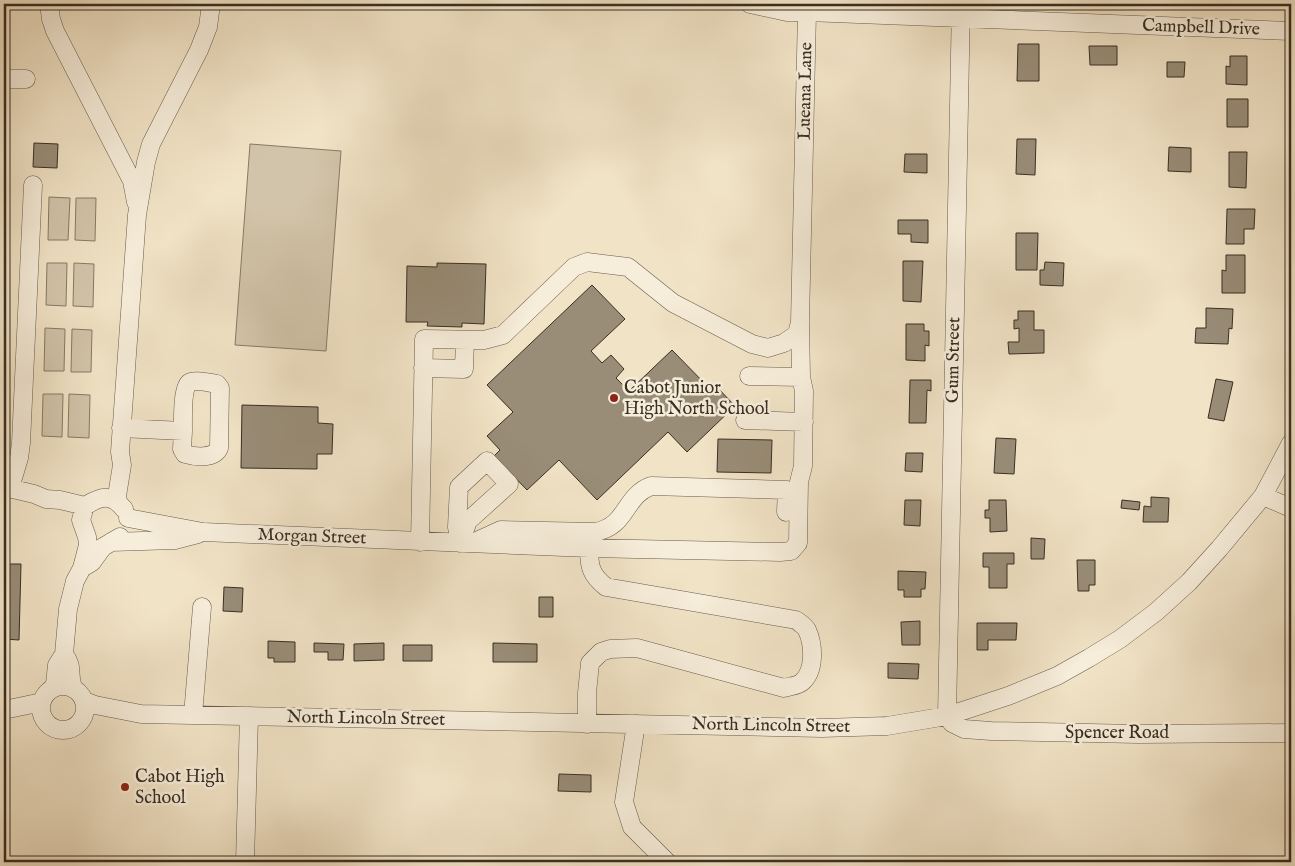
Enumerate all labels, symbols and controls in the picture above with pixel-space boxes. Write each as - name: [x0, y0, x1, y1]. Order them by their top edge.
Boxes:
- street label: Campbell Drive: [1142, 14, 1260, 42]
- street label: Lueana Lane: [794, 42, 818, 140]
- street label: Gum Street: [942, 317, 966, 403]
- place label: Cabot Junior High North School: [624, 377, 769, 421]
- marker: Cabot Junior High North School: [608, 392, 620, 404]
- street label: Morgan Street: [257, 524, 367, 550]
- street label: North Lincoln Street: [286, 706, 446, 732]
- street label: North Lincoln Street: [691, 713, 851, 739]
- street label: Spencer Road: [1065, 722, 1169, 745]
- place label: Cabot High School: [135, 766, 225, 810]
- marker: Cabot High School: [119, 781, 131, 793]

